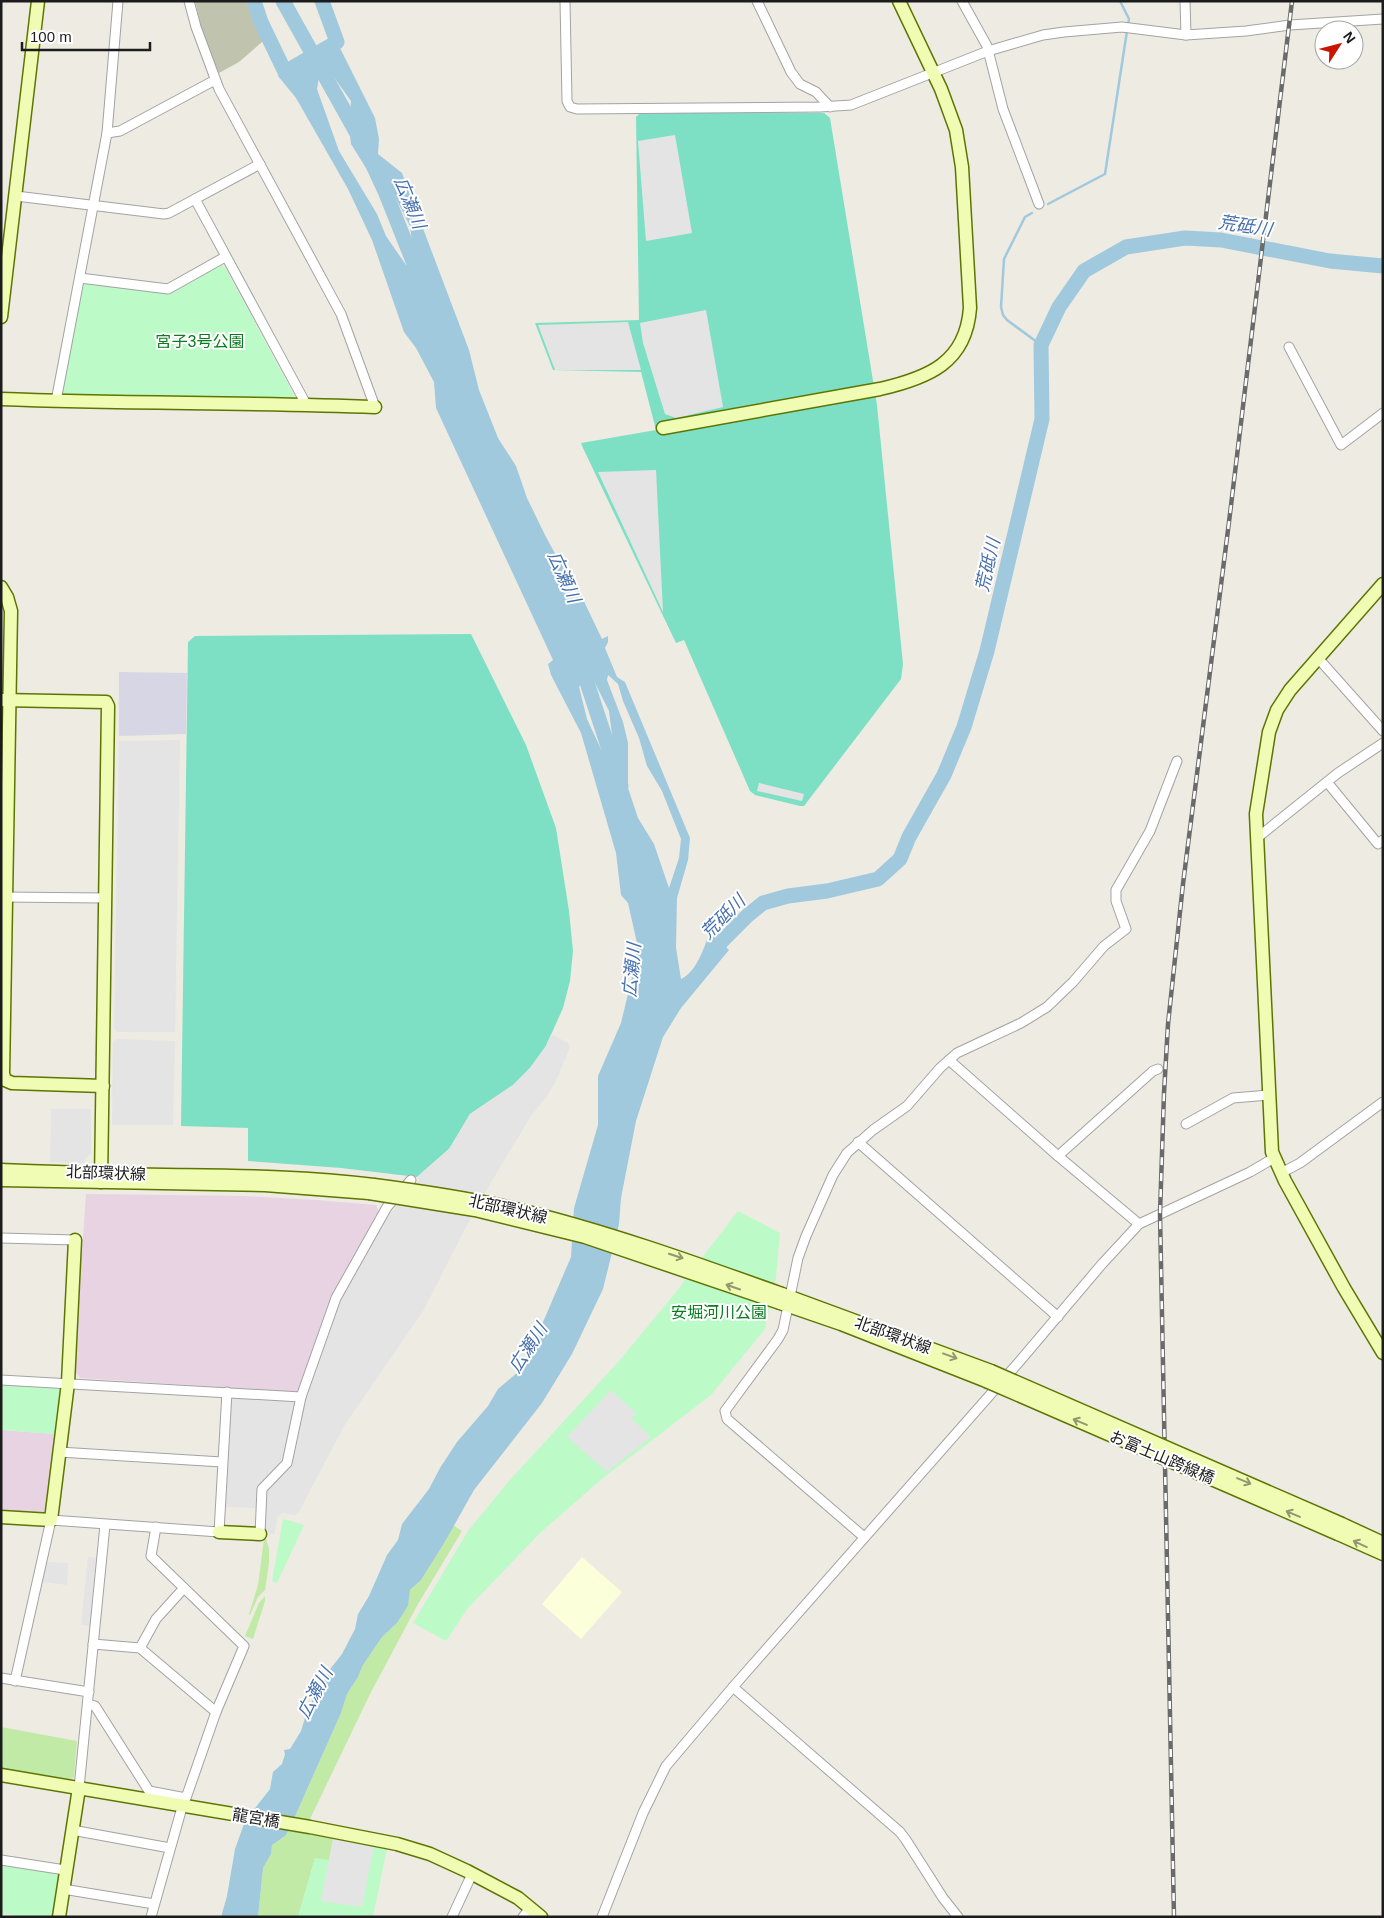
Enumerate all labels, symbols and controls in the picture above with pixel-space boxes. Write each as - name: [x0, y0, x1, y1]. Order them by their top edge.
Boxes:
- scale bar: [22, 20, 150, 52]
- north arrow: [1314, 20, 1364, 70]
- text: 100 m: [30, 28, 72, 45]
- text: N: [1340, 29, 1359, 46]
- water label: 広瀬川: [391, 174, 430, 234]
- water label: 荒砥川: [1217, 212, 1275, 240]
- park label: 宮子3号公園: [156, 333, 244, 350]
- water label: 荒砥川: [972, 534, 1004, 594]
- water label: 広瀬川: [544, 548, 585, 608]
- water label: 荒砥川: [697, 889, 751, 943]
- water label: 広瀬川: [620, 940, 644, 998]
- street label: 北部環状線: [66, 1163, 146, 1183]
- street label: 北部環状線: [467, 1192, 549, 1226]
- one-way arrow: [668, 1252, 684, 1262]
- one-way arrow: [726, 1282, 742, 1291]
- park label: 安堀河川公園: [671, 1304, 767, 1321]
- street label: 北部環状線: [852, 1313, 934, 1357]
- water label: 広瀬川: [505, 1318, 552, 1376]
- one-way arrow: [942, 1352, 958, 1361]
- one-way arrow: [1073, 1416, 1088, 1426]
- street label: お富士山跨線橋: [1107, 1427, 1217, 1487]
- one-way arrow: [1236, 1477, 1251, 1487]
- one-way arrow: [1286, 1509, 1301, 1519]
- one-way arrow: [1353, 1539, 1368, 1548]
- water label: 広瀬川: [293, 1663, 337, 1722]
- street label: 龍宮橋: [231, 1805, 281, 1831]

